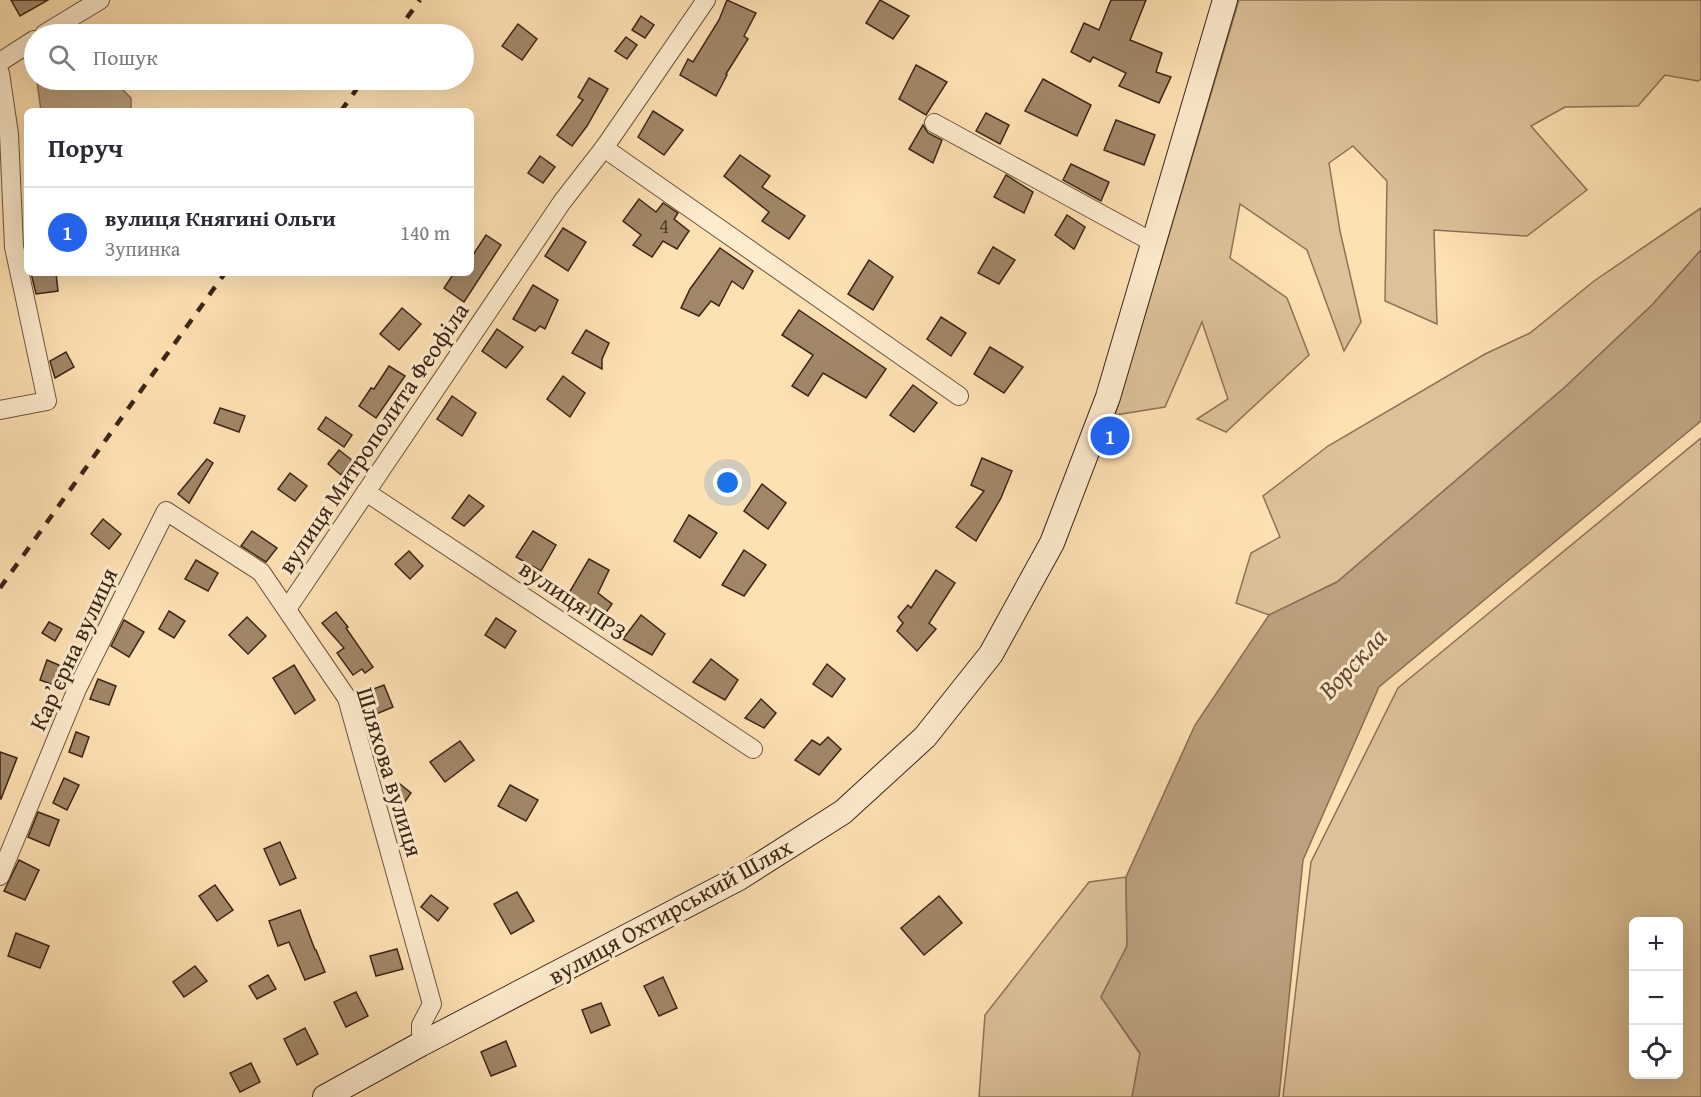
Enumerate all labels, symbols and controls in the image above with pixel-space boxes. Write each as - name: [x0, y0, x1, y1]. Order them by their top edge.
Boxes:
- search box: [24, 24, 474, 90]
- icon: search: [45, 41, 78, 74]
- text: Пошук: [93, 41, 158, 73]
- text: Поруч: [48, 128, 123, 167]
- text: вулиця Княгині Ольги: [105, 202, 336, 234]
- house number: 4: [659, 210, 669, 241]
- text: 1: [62, 218, 73, 247]
- text: 140 m: [400, 218, 450, 247]
- text: Зупинка: [105, 234, 180, 263]
- street label: вулиця Митрополита Феофіла: [269, 295, 477, 581]
- pin: 1: [1090, 414, 1130, 458]
- your location: [713, 468, 742, 497]
- street label: вулиця ПРЗ: [512, 551, 634, 649]
- street label: Карʼєрна вулиця: [20, 562, 126, 736]
- water label: Ворскла: [1308, 618, 1395, 708]
- street label: Шляхова вулиця: [348, 683, 432, 861]
- street label: вулиця Охтирський Шлях: [542, 829, 799, 993]
- map controls: [1629, 917, 1683, 1079]
- button: +: [1629, 917, 1683, 971]
- button: −: [1629, 971, 1683, 1025]
- button: locate: [1629, 1025, 1683, 1079]

